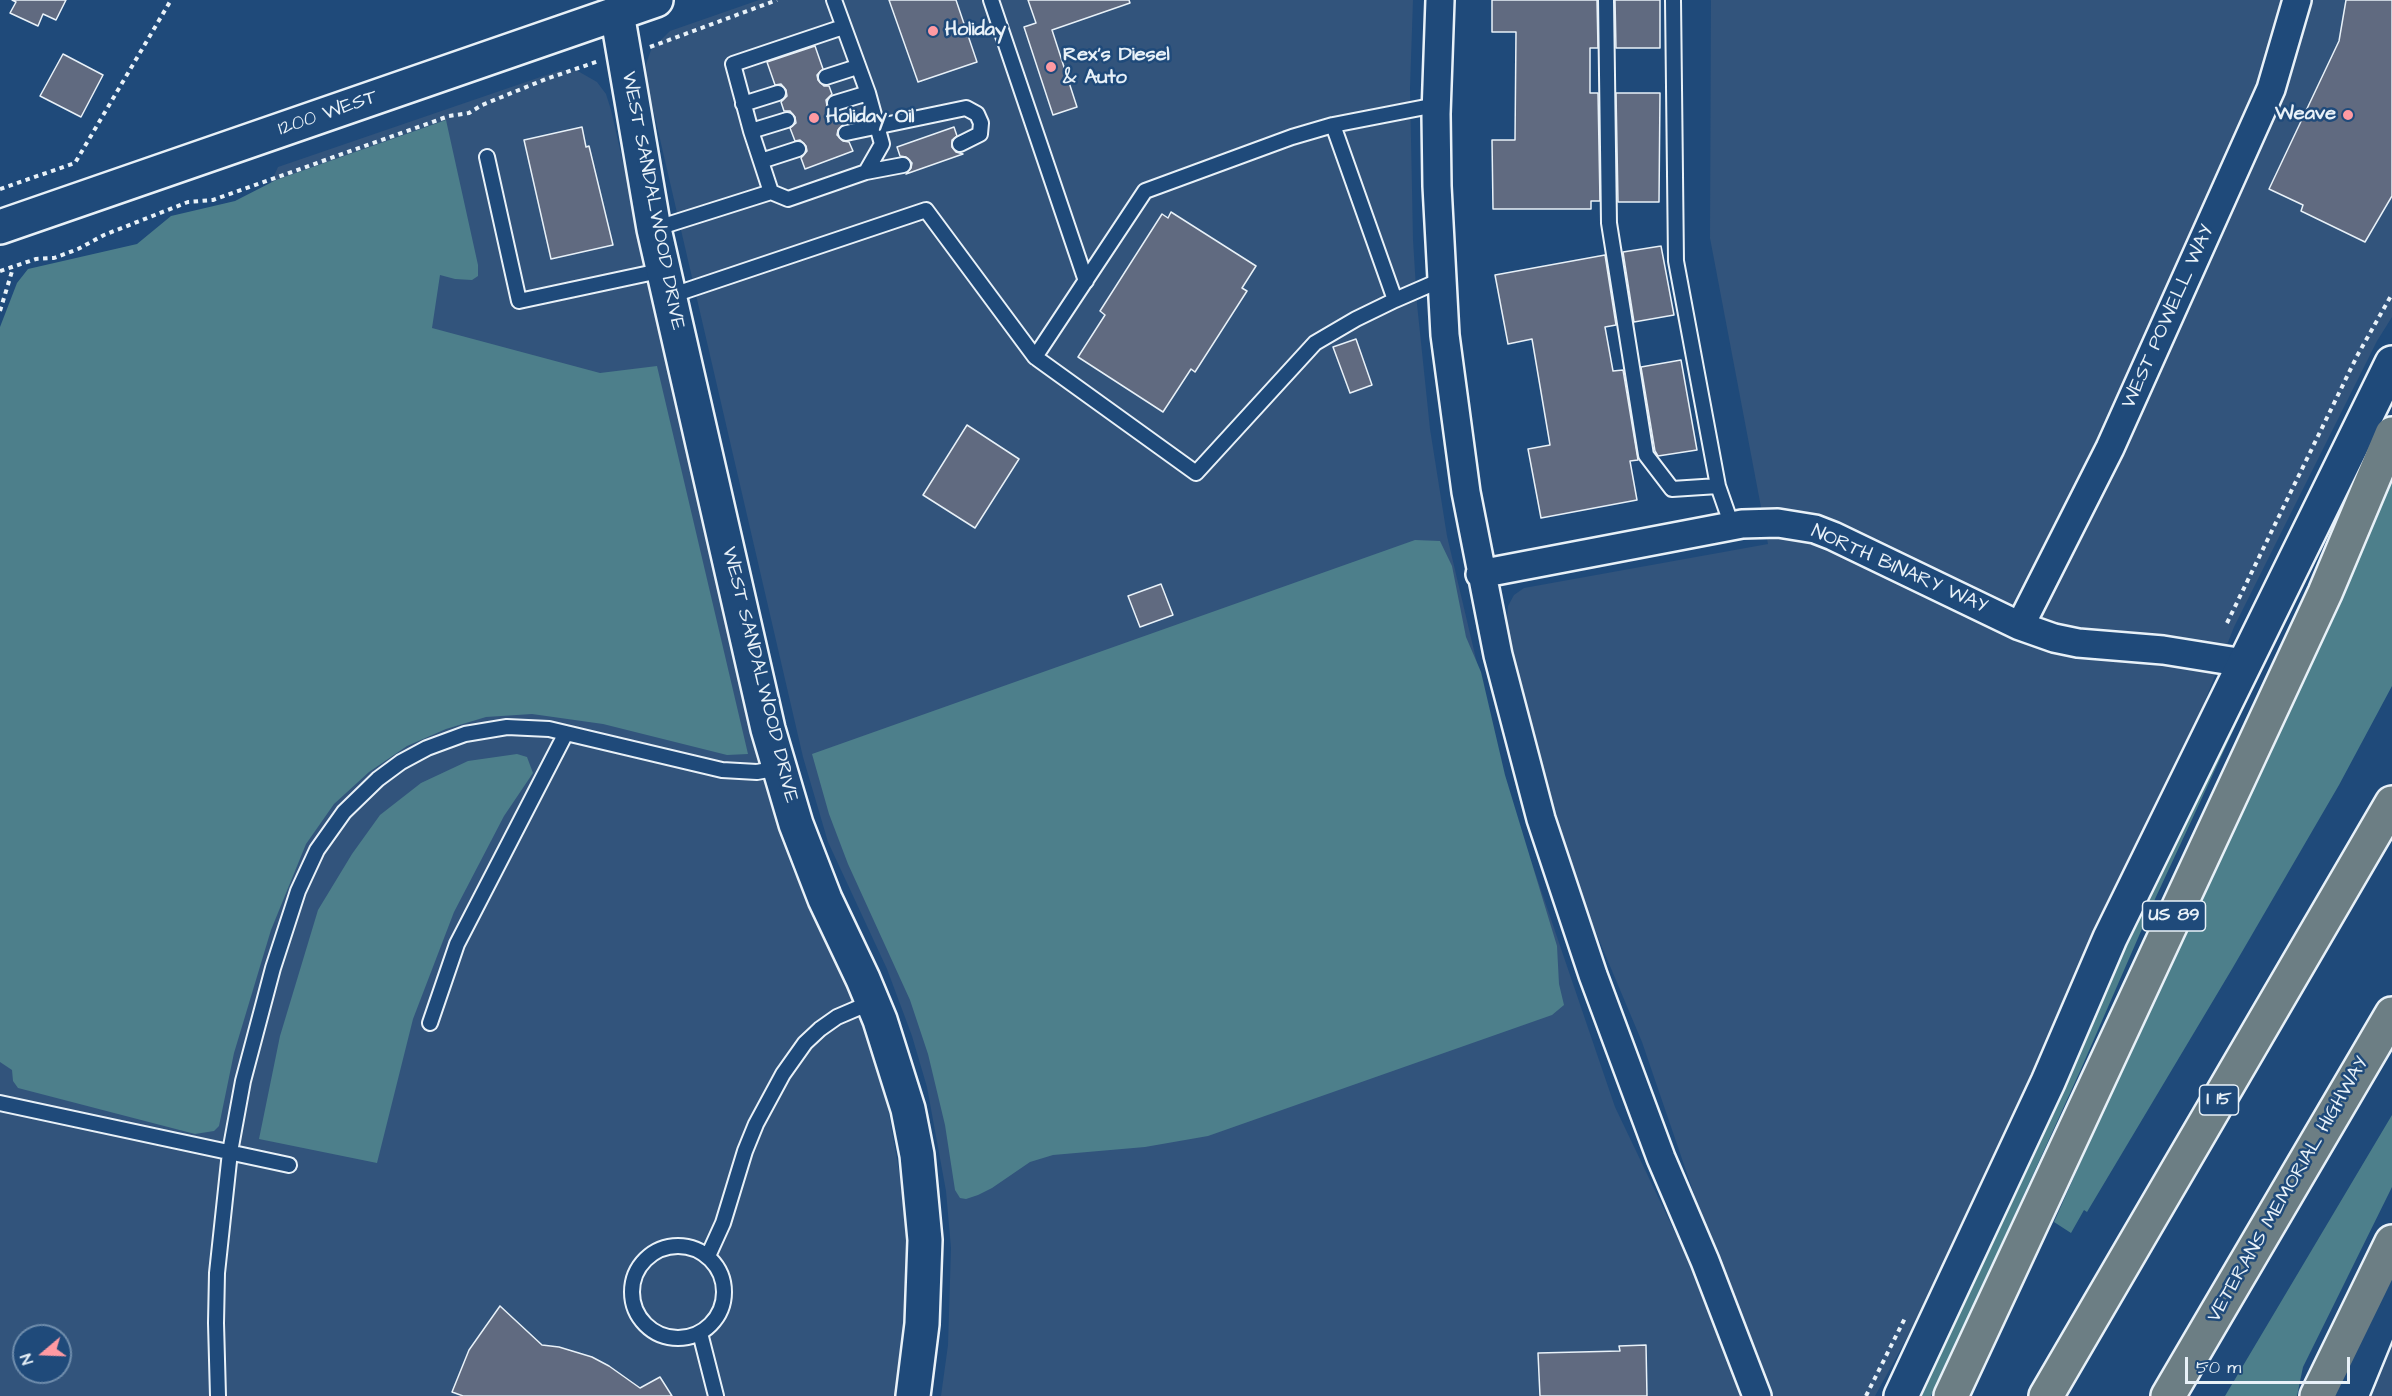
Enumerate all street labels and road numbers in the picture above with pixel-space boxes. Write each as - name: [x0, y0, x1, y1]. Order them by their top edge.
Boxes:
- street label: WEST SANDALWOOD DRIVE: [615, 70, 689, 332]
- street label: 1200 WEST: [275, 86, 381, 142]
- street label: WEST POWELL WAY: [2118, 221, 2220, 413]
- street label: NORTH BINARY WAY: [1807, 520, 1991, 620]
- street label: WEST SANDALWOOD DRIVE: [716, 544, 802, 806]
- road number: US 89: [2142, 901, 2206, 931]
- street label: VETERANS MEMORIAL HIGHWAY: [2203, 1053, 2375, 1327]
- road number: I 15: [2200, 1085, 2238, 1115]

